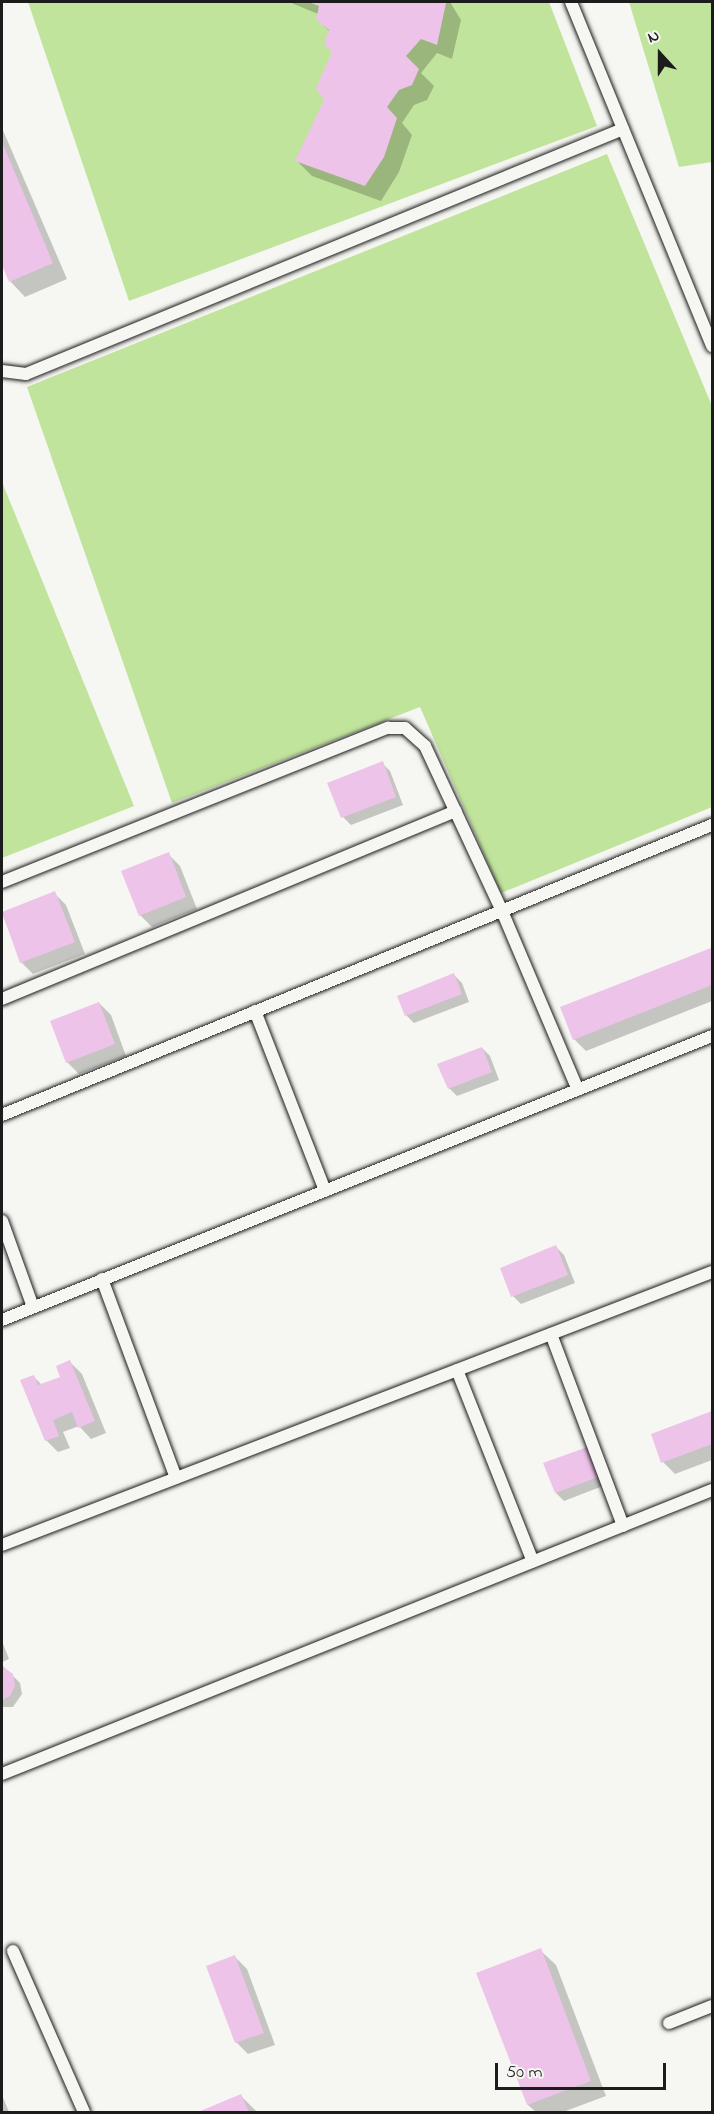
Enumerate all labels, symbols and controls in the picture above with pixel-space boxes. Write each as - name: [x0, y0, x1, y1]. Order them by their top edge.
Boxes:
- north arrow: [630, 24, 690, 84]
- text: N: [644, 24, 663, 50]
- scale bar: [498, 2051, 669, 2089]
- text: 50 m: [506, 2060, 543, 2086]

